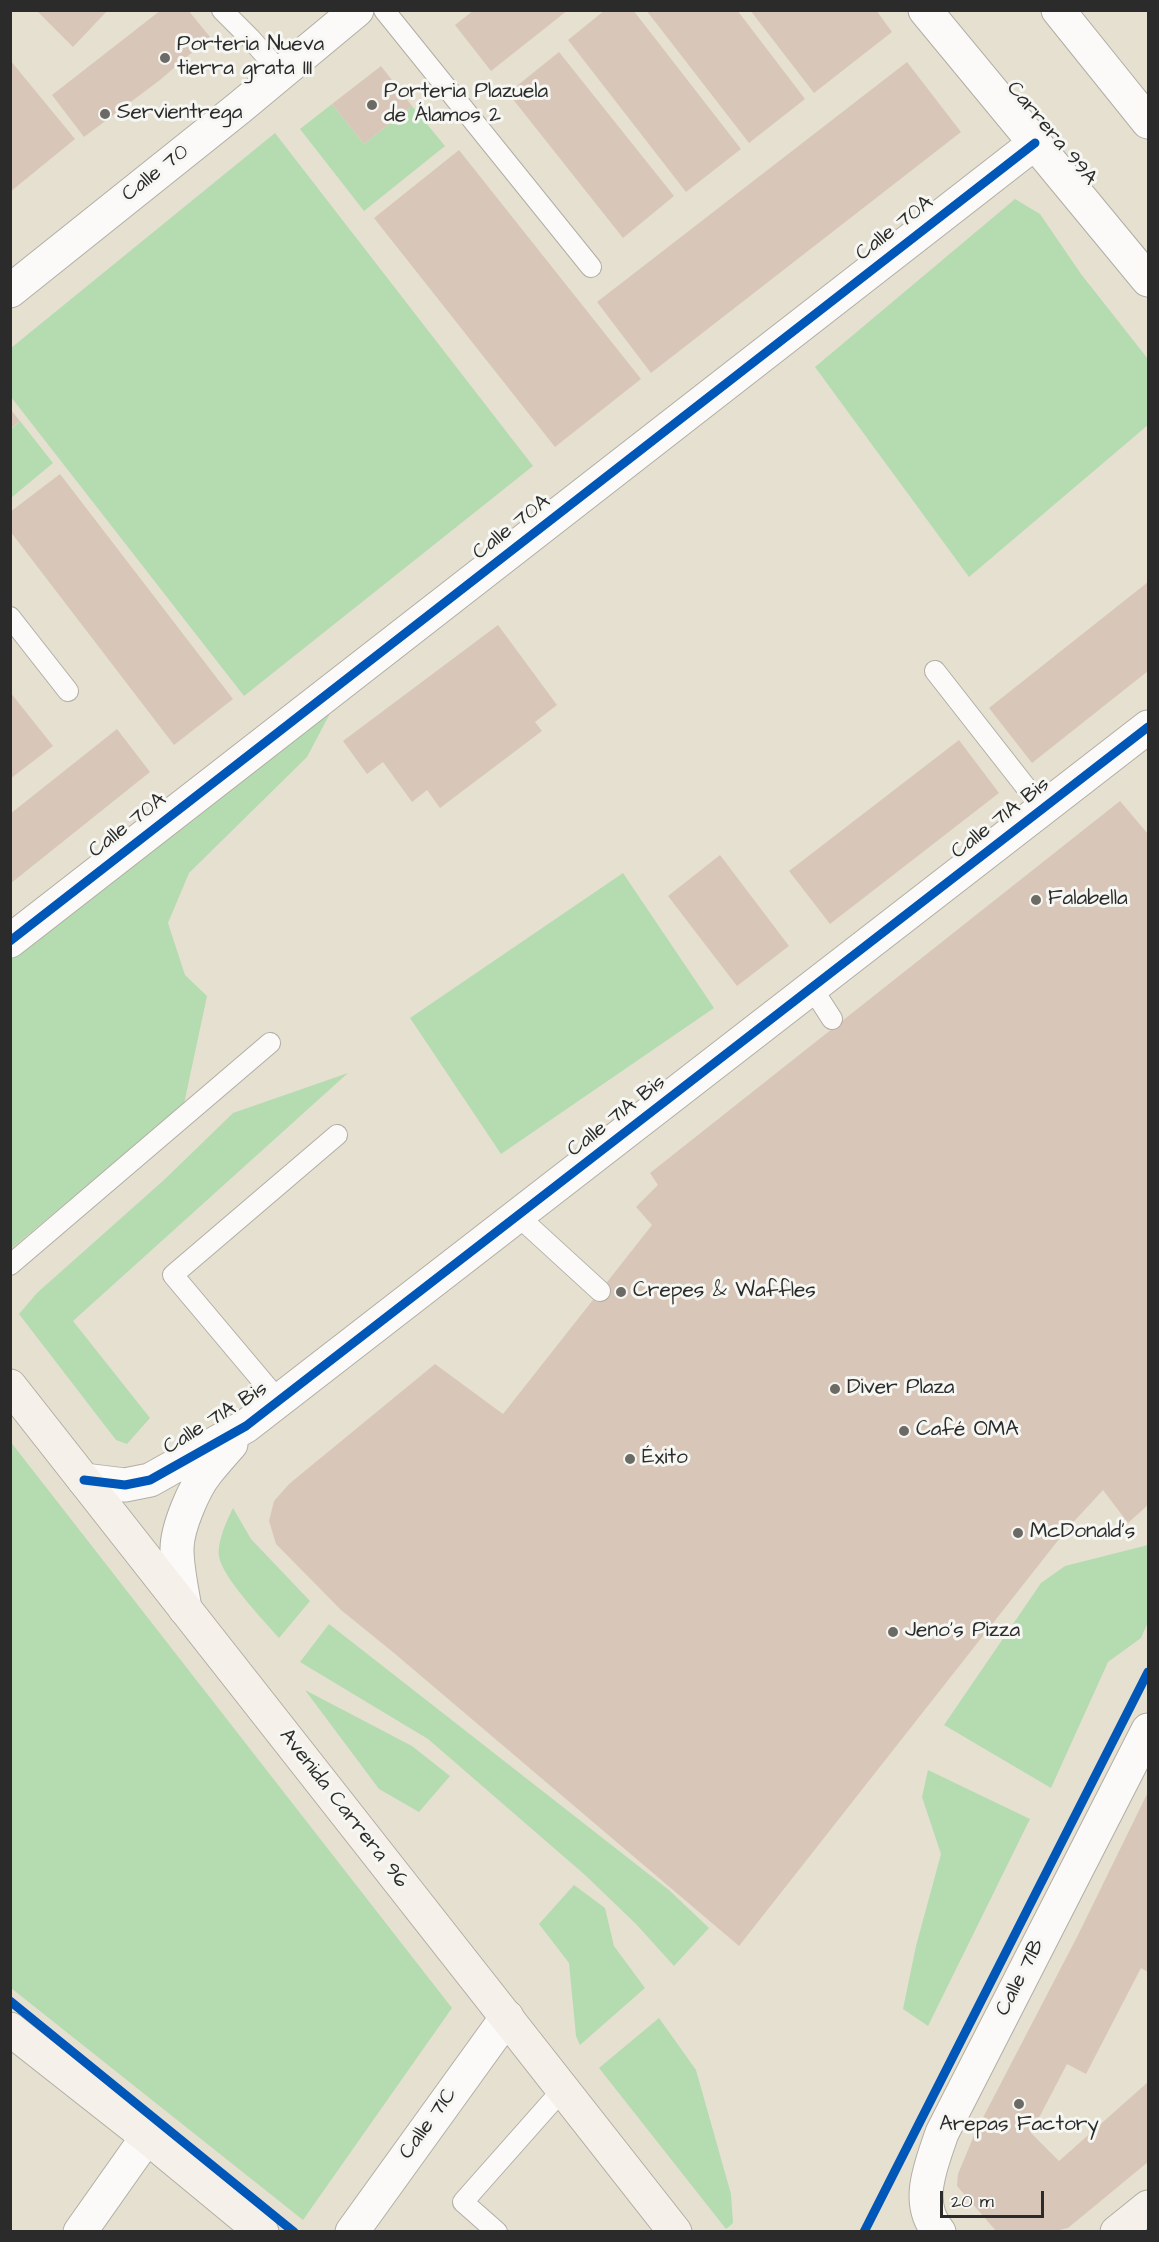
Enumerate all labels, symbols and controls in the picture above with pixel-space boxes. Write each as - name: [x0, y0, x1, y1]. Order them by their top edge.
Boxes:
- place label: Porteria Nueva tierra grata III: [177, 33, 324, 83]
- marker: Porteria Nueva tierra grata III: [158, 51, 172, 65]
- street label: Carrera 99A: [1000, 77, 1102, 191]
- place label: Porteria Plazuela de Álamos 2: [384, 80, 548, 130]
- marker: Porteria Plazuela de Álamos 2: [365, 98, 379, 112]
- place label: Servientrega: [117, 101, 242, 127]
- marker: Servientrega: [98, 107, 112, 121]
- street label: Calle 70: [117, 140, 195, 208]
- street label: Calle 70A: [851, 191, 939, 267]
- street label: Calle 70A: [468, 490, 556, 566]
- street label: Calle 71A Bis: [947, 773, 1055, 865]
- street label: Calle 70A: [84, 788, 172, 864]
- place label: Falabella: [1048, 887, 1128, 913]
- marker: Falabella: [1029, 893, 1043, 907]
- street label: Calle 71A Bis: [563, 1071, 671, 1163]
- place label: Crepes & Waffles: [633, 1279, 816, 1305]
- marker: Crepes & Waffles: [614, 1285, 628, 1299]
- place label: Diver Plaza: [847, 1376, 955, 1402]
- street label: Calle 71A Bis: [159, 1377, 273, 1461]
- marker: Diver Plaza: [828, 1382, 842, 1396]
- place label: Café OMA: [916, 1418, 1019, 1444]
- marker: Café OMA: [897, 1424, 911, 1438]
- place label: Éxito: [642, 1446, 688, 1472]
- marker: Éxito: [623, 1452, 637, 1466]
- place label: McDonald's: [1030, 1520, 1135, 1546]
- marker: McDonald's: [1011, 1526, 1025, 1540]
- place label: Jeno's Pizza: [905, 1619, 1020, 1645]
- marker: Jeno's Pizza: [886, 1625, 900, 1639]
- street label: Avenida Carrera 96: [273, 1724, 413, 1894]
- street label: Calle 71B: [991, 1936, 1051, 2020]
- street label: Calle 71C: [395, 2083, 463, 2165]
- marker: Arepas Factory: [1012, 2097, 1026, 2111]
- place label: Arepas Factory: [939, 2113, 1099, 2139]
- scale bar: [943, 2179, 1046, 2217]
- text: 20 m: [951, 2189, 994, 2214]

